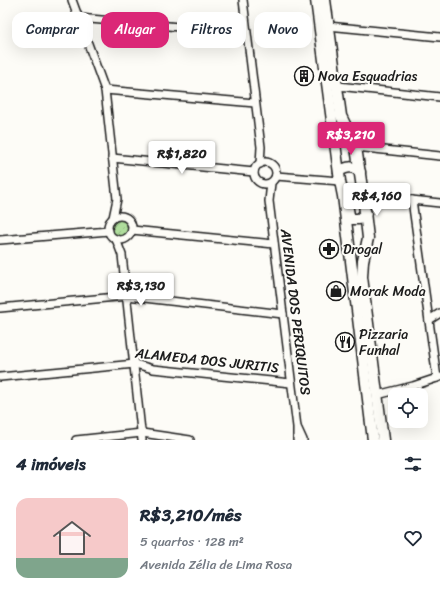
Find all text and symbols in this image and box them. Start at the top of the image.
chip: Comprar [12,12,93,48]
chip: Alugar [101,12,169,48]
chip: Filtros [177,12,246,48]
chip: Novo [254,12,312,48]
place label: Nova Esquadrias [318,64,418,89]
building icon: Nova Esquadrias [293,65,315,87]
pin: R$3,210 [314,122,388,156]
text: R$3,210 [327,123,375,146]
pin: R$1,820 [145,141,219,175]
text: R$1,820 [157,142,207,165]
pin: R$4,160 [340,183,414,217]
text: R$4,160 [352,184,402,207]
street label: AVENIDA DOS PERIQUITOS [273,226,318,397]
place label: Drogal [343,237,383,262]
pharmacy icon: Drogal [318,238,340,260]
pin: R$3,130 [104,273,178,307]
text: R$3,130 [117,274,165,297]
place label: Morak Moda [350,279,426,304]
shop icon: Morak Moda [325,280,347,302]
place label: Pizzaria Funhal [359,322,408,363]
restaurant icon: Pizzaria Funhal [334,331,356,353]
street label: ALAMEDA DOS JURITIS [133,340,281,381]
map controls [388,388,428,428]
button: locate [388,388,428,428]
text: 4 imóveis [16,449,86,479]
icon: filters [402,453,424,475]
text: R$3,210/mês [140,500,242,530]
icon: home [48,514,96,562]
icon: heart [402,527,424,549]
text: 5 quartos · 128 m² [140,530,244,553]
text: Avenida Zélia de Lima Rosa [140,553,292,576]

